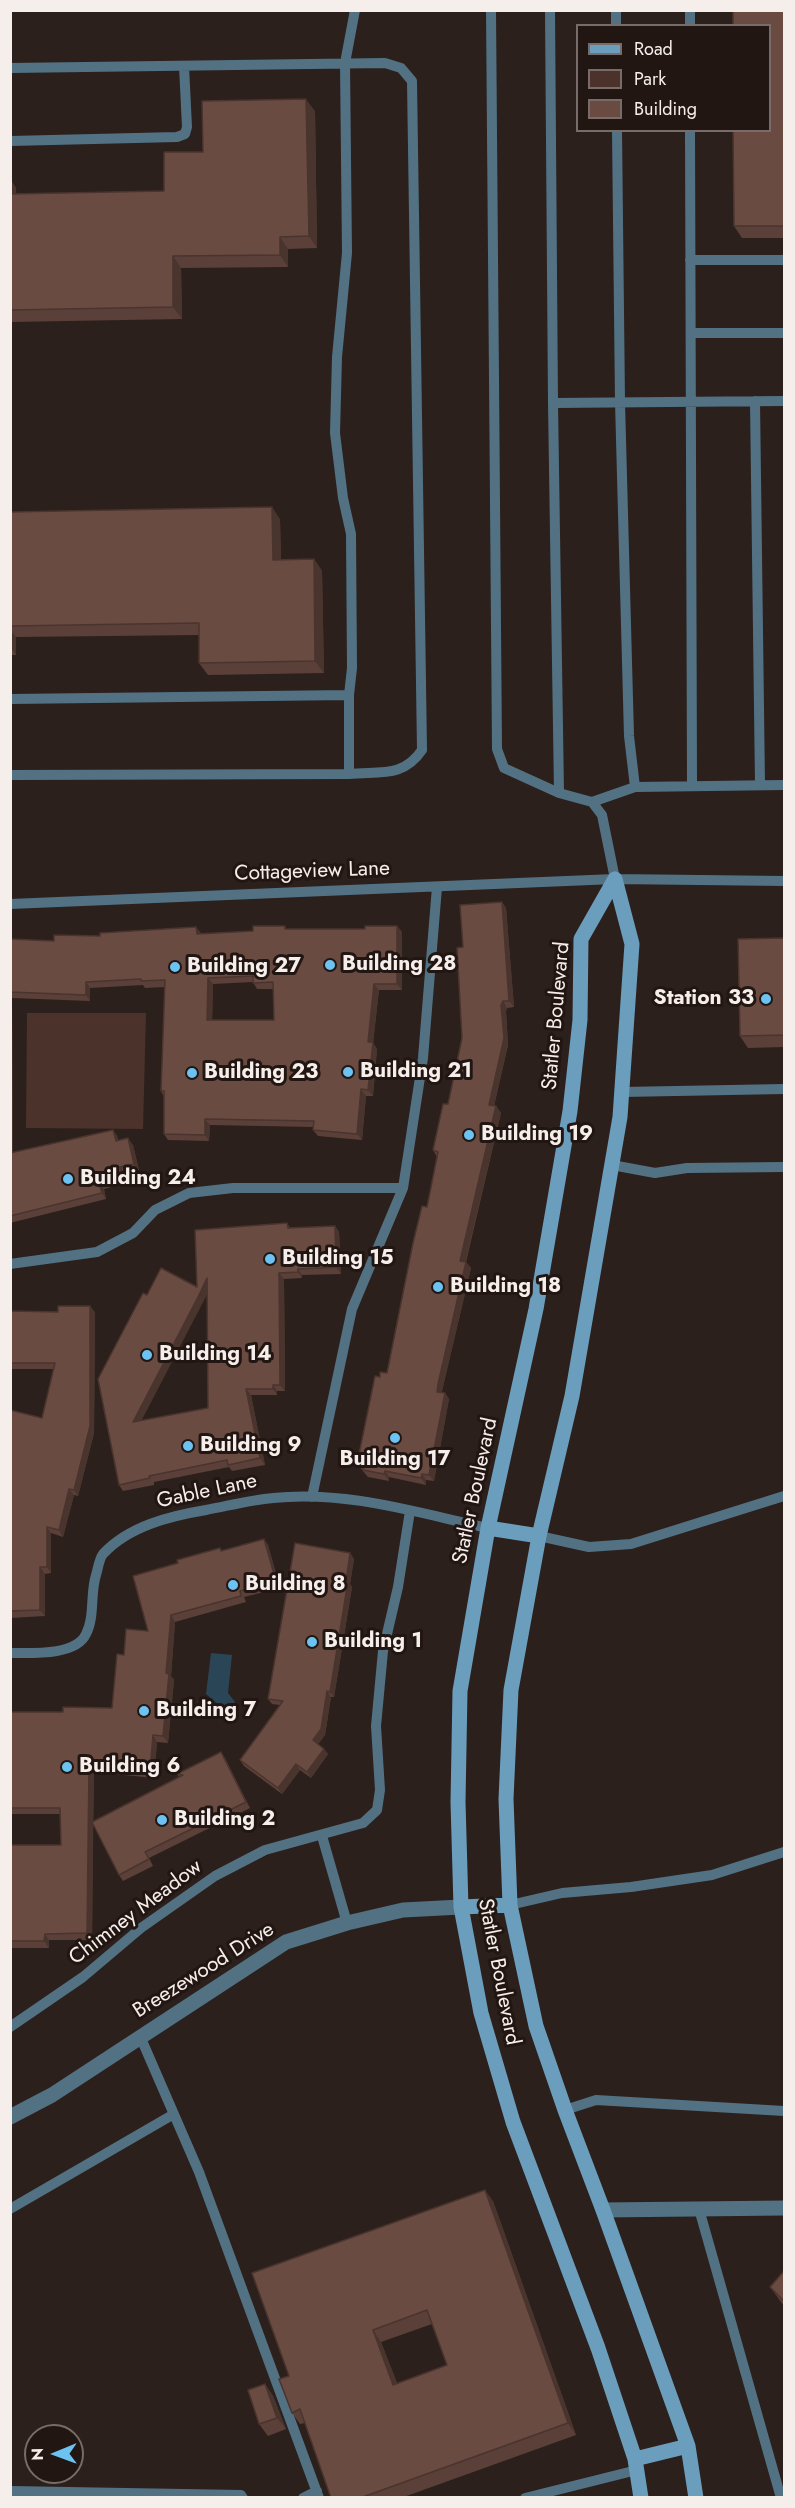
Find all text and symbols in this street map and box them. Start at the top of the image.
legend [576,24,771,132]
text: Road [634,36,673,62]
text: Park [634,66,666,92]
text: Building [634,96,697,122]
street label: Cottageview Lane [234,857,390,887]
street label: Statler Boulevard [538,941,576,1091]
place label: Building 28 [342,952,456,978]
place label: Building 27 [187,954,301,980]
marker: Building 28 [323,958,337,972]
marker: Building 27 [168,960,182,974]
place label: Station 33 [654,986,754,1012]
marker: Station 33 [759,992,773,1006]
place label: Building 21 [360,1059,472,1085]
place label: Building 23 [204,1060,318,1086]
marker: Building 21 [341,1065,355,1079]
marker: Building 23 [185,1066,199,1080]
place label: Building 19 [481,1122,593,1148]
marker: Building 19 [462,1128,476,1142]
place label: Building 24 [80,1166,196,1192]
marker: Building 24 [61,1172,75,1186]
place label: Building 15 [282,1246,394,1272]
marker: Building 15 [263,1252,277,1266]
place label: Building 18 [450,1274,561,1300]
marker: Building 18 [431,1280,445,1294]
place label: Building 14 [159,1342,272,1368]
marker: Building 14 [140,1348,154,1362]
street label: Statler Boulevard [448,1416,504,1566]
marker: Building 17 [388,1431,402,1445]
place label: Building 9 [200,1433,301,1459]
marker: Building 9 [181,1439,195,1453]
place label: Building 17 [340,1447,450,1473]
street label: Gable Lane [155,1469,259,1515]
place label: Building 8 [245,1572,346,1598]
marker: Building 8 [226,1578,240,1592]
place label: Building 1 [324,1629,422,1655]
marker: Building 1 [305,1635,319,1649]
place label: Building 7 [156,1698,256,1724]
marker: Building 7 [137,1704,151,1718]
place label: Building 6 [79,1754,180,1780]
marker: Building 6 [60,1760,74,1774]
place label: Building 2 [174,1807,275,1833]
marker: Building 2 [155,1813,169,1827]
street label: Chimney Meadow [65,1855,207,1971]
street label: Statler Boulevard [471,1897,525,2047]
street label: Breezewood Drive [129,1917,279,2025]
north arrow [24,2424,84,2484]
text: N [26,2448,49,2461]

